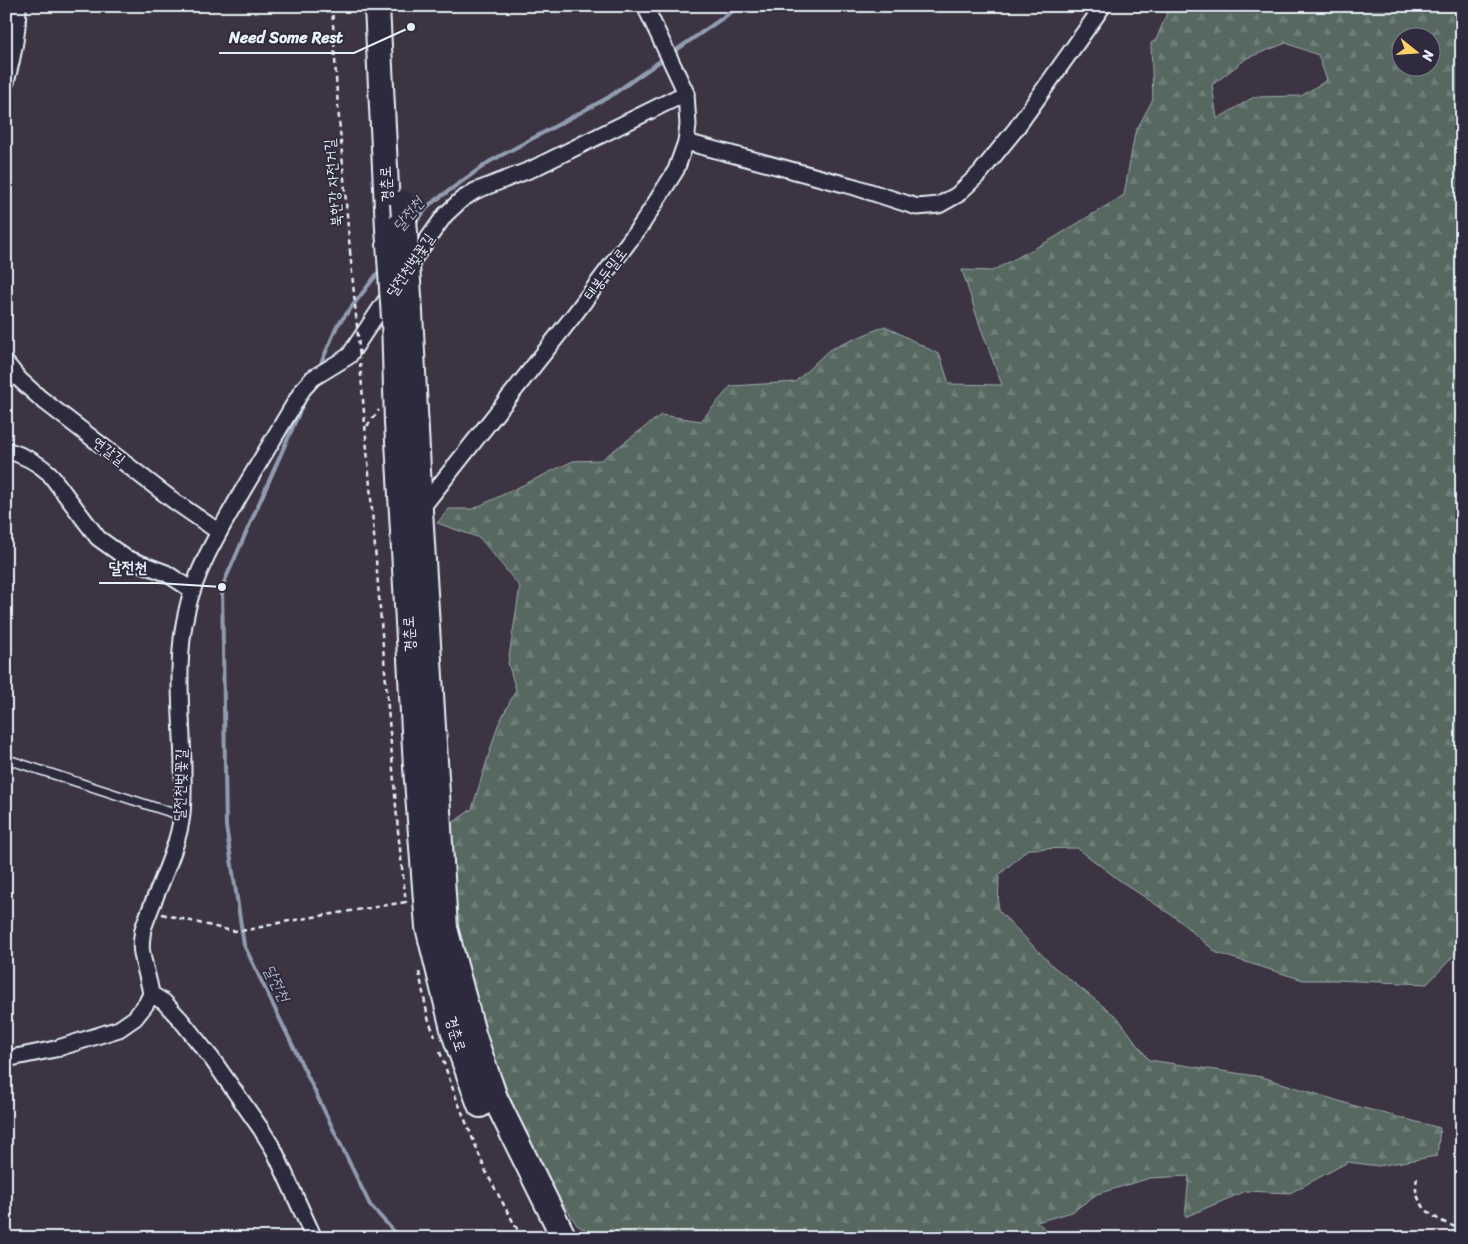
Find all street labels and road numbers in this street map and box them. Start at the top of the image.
street label: 북한강 자전거길 [316,138,350,228]
street label: 경춘로 [372,165,400,203]
street label: 달전천벚꽃길 [379,228,441,302]
street label: 태봉두밀로 [576,242,634,306]
street label: 연갈길 [87,430,131,472]
street label: 경춘로 [395,615,423,653]
street label: 달전천벚꽃길 [166,748,194,822]
street label: 경춘로 [438,1013,474,1055]

